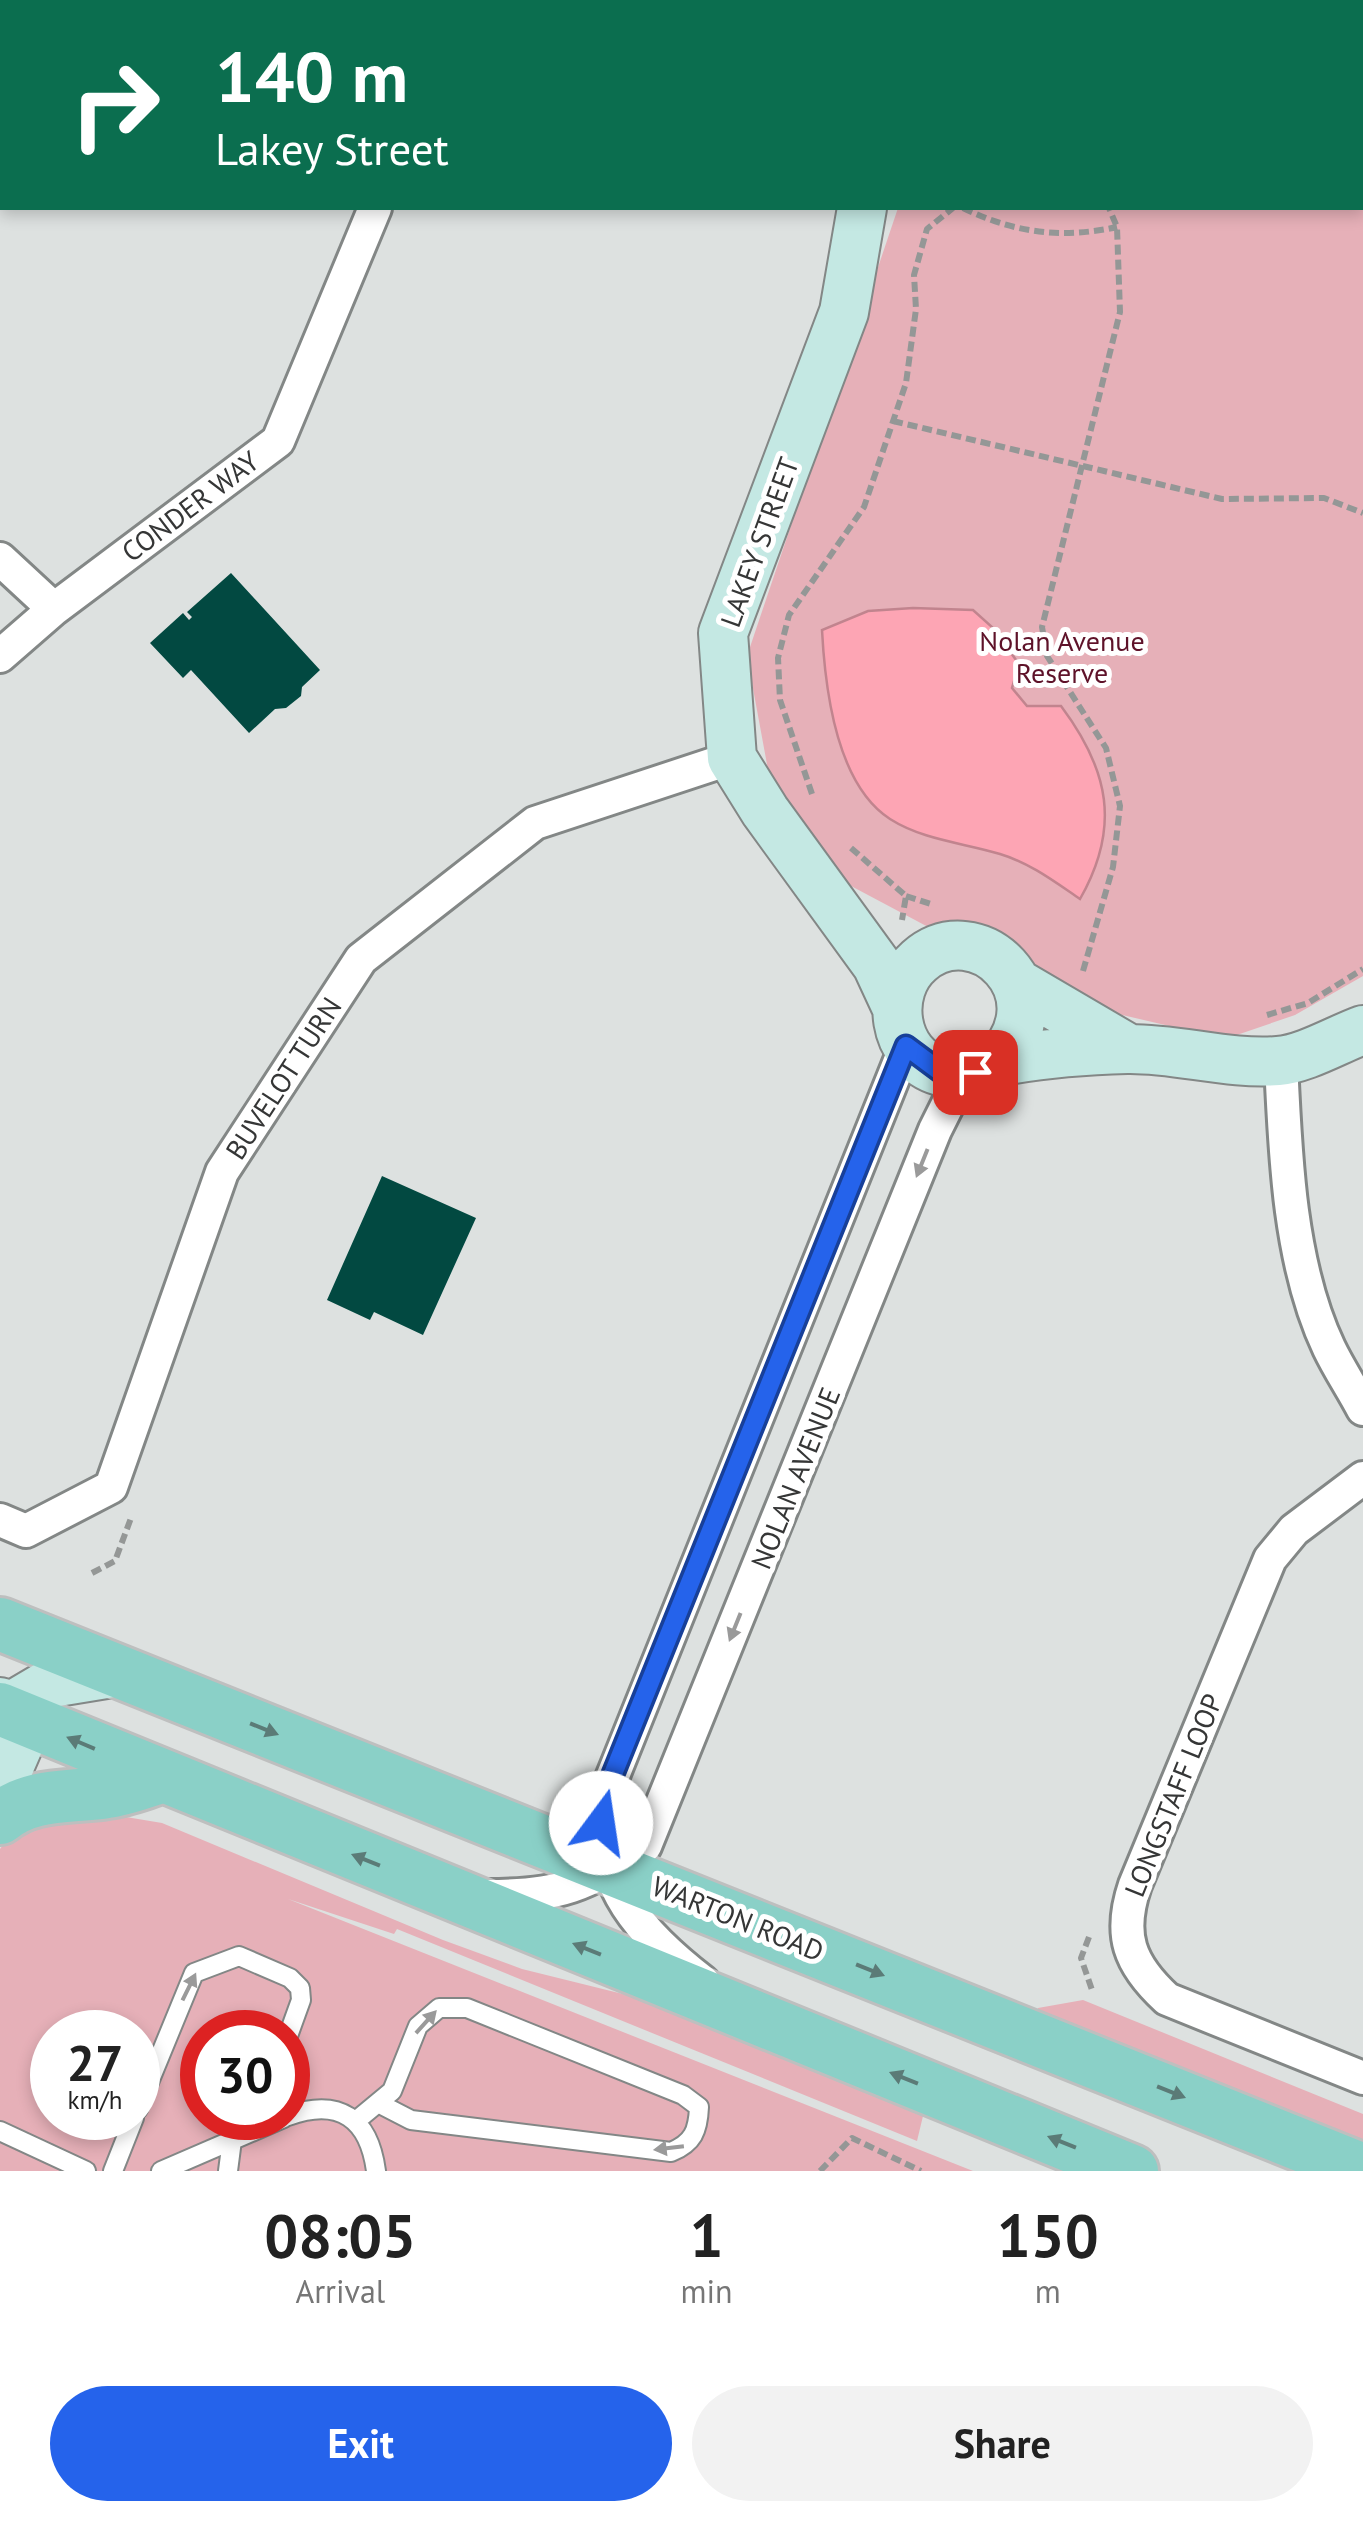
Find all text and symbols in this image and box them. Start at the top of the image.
text: 140 m [215,31,408,121]
icon: right [50,40,180,170]
text: Lakey Street [215,119,449,177]
street label: CONDER WAY [114,442,266,570]
street label: LAKEY STREET [711,452,807,632]
park label: Nolan Avenue Reserve [979,622,1145,691]
street label: BUVELOT TURN [217,990,349,1166]
pin [933,1030,1018,1115]
icon: arrive [948,1045,1003,1100]
one-way arrow [914,1148,930,1178]
street label: NOLAN AVENUE [742,1382,848,1574]
one-way arrow [727,1612,743,1642]
street label: LONGSTAFF LOOP [1115,1688,1231,1902]
one-way arrow [249,1722,279,1738]
one-way arrow [66,1735,96,1751]
position arrow [549,1771,653,1875]
one-way arrow [350,1851,380,1867]
street label: WARTON ROAD [647,1867,829,1969]
one-way arrow [571,1941,601,1957]
one-way arrow [855,1963,885,1979]
one-way arrow [181,1973,198,2002]
speed limit sign: 30 [180,2010,310,2140]
one-way arrow [415,2010,438,2034]
text: 27 [67,2030,123,2095]
one-way arrow [889,2070,919,2086]
text: km/h [68,2084,122,2116]
one-way arrow [1156,2085,1186,2101]
one-way arrow [1046,2134,1076,2150]
one-way arrow [653,2140,685,2156]
text: 08:05 [264,2196,416,2274]
text: 1 [690,2196,724,2274]
text: 150 [997,2196,1099,2274]
text: Arrival [295,2270,385,2312]
text: min [681,2270,733,2312]
text: m [1035,2270,1061,2312]
button: Exit [50,2386,672,2501]
button: Share [692,2386,1313,2501]

